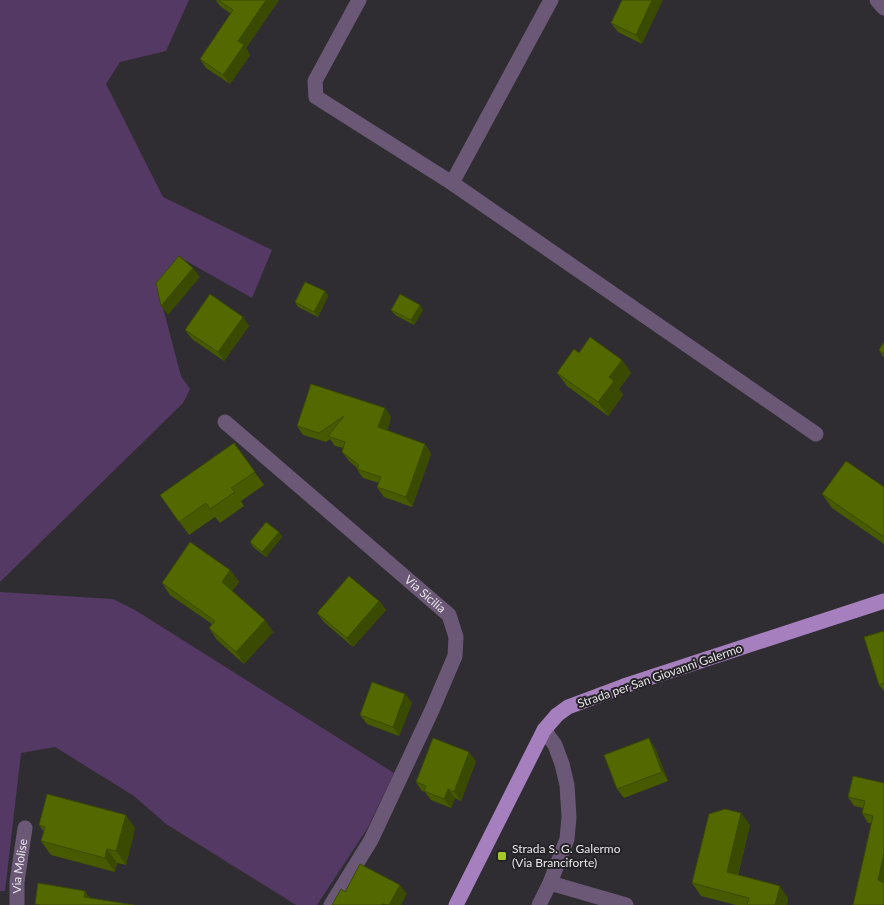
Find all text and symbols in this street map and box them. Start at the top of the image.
street label: Via Sicilia [402,572,449,616]
street label: Strada per San Giovanni Galermo [575,640,744,711]
street label: Via Molise [9,838,30,894]
place label: Strada S. G. Galermo (Via Branciforte) [512,841,621,870]
marker: Strada S. G. Galermo (Via Branciforte) [496,850,508,862]

